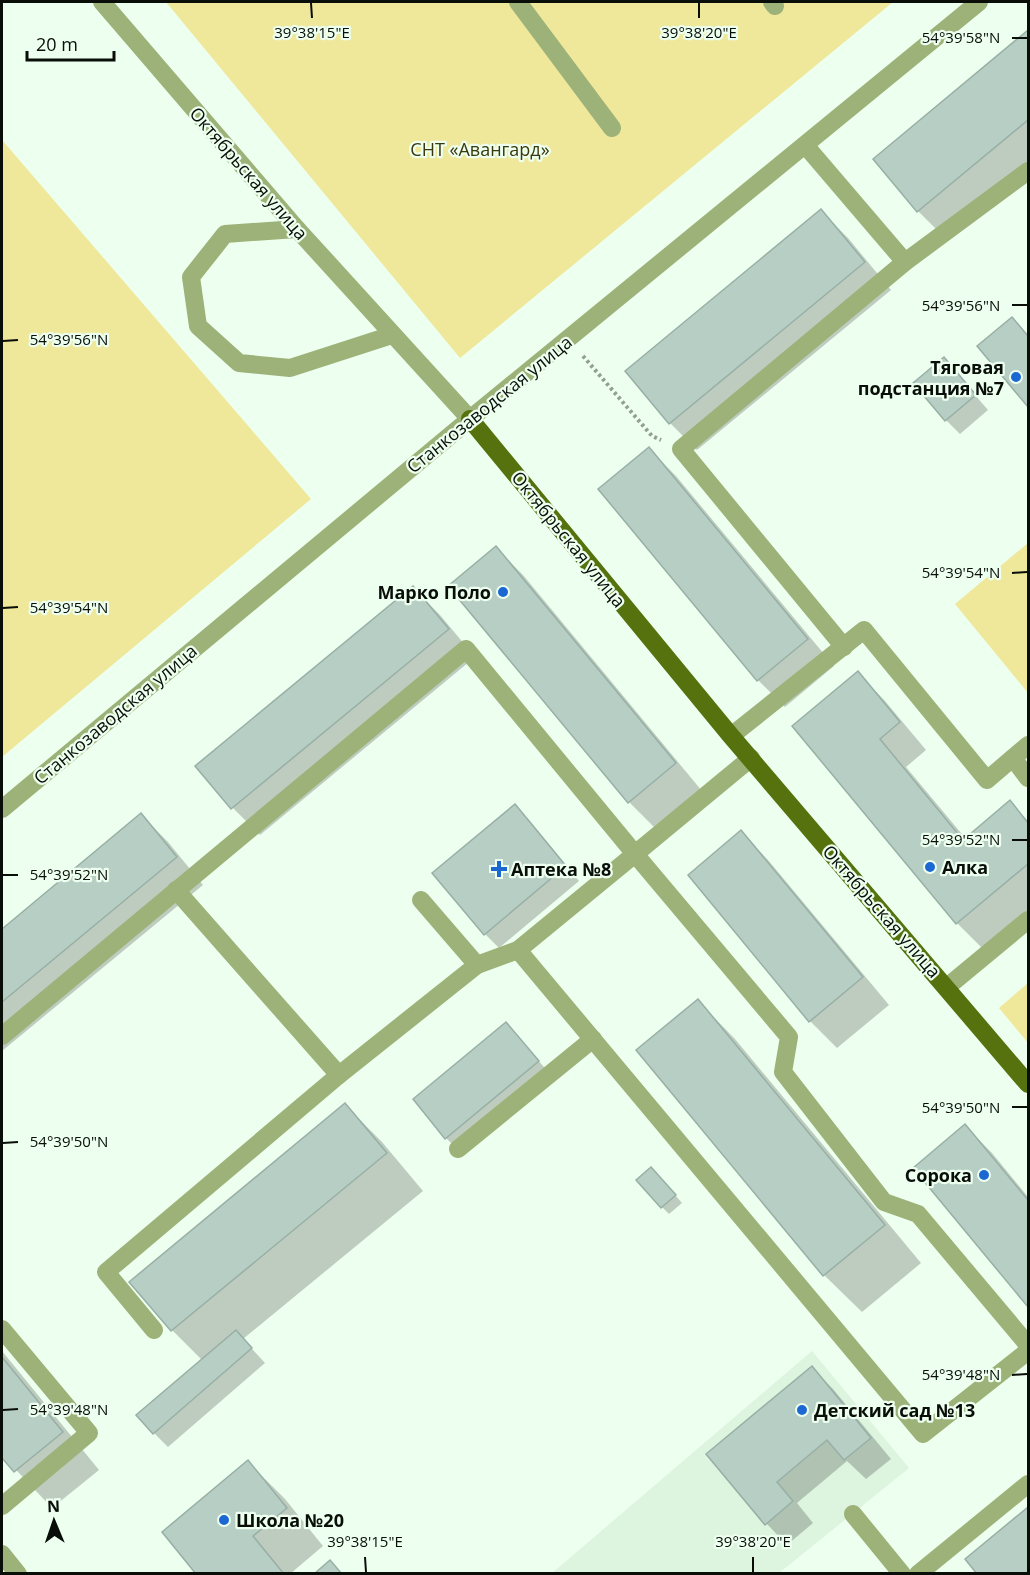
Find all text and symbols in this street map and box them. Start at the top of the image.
text: 39°38'15"E [274,22,350,42]
text: 39°38'20"E [661,22,737,42]
scale bar [27,24,114,62]
text: 54°39'58"N [922,27,1000,47]
text: 20 m [36,32,78,56]
street label: Октябрьская улица [185,101,313,245]
park label: СНТ «Авангард» [410,137,550,161]
text: 54°39'56"N [922,295,1000,315]
text: 54°39'56"N [30,329,108,349]
street label: Станкозаводская улица [401,330,577,478]
place label: Тяговая подстанция №7 [858,355,1004,400]
marker: Тяговая подстанция №7 [1009,370,1023,384]
street label: Октябрьская улица [507,466,631,612]
text: 54°39'54"N [922,562,1000,582]
place label: Марко Поло [377,580,491,604]
marker: Марко Поло [496,585,510,599]
text: 54°39'54"N [30,597,108,617]
street label: Станкозаводская улица [28,639,202,789]
text: 54°39'52"N [922,829,1000,849]
street label: Октябрьская улица [818,839,946,983]
place label: Алка [942,855,988,879]
place label: Аптека №8 [511,857,611,881]
marker: Алка [923,860,937,874]
marker: Аптека №8 [492,862,506,876]
text: 54°39'52"N [30,864,108,884]
text: 54°39'50"N [922,1097,1000,1117]
text: 54°39'50"N [30,1131,108,1151]
place label: Сорока [905,1163,972,1187]
marker: Сорока [977,1168,991,1182]
text: 54°39'48"N [922,1364,1000,1384]
place label: Детский сад №13 [814,1398,975,1422]
text: 54°39'48"N [30,1399,108,1419]
marker: Детский сад №13 [795,1403,809,1417]
north arrow [24,1491,84,1551]
text: N [47,1495,60,1517]
place label: Школа №20 [236,1508,344,1532]
marker: Школа №20 [217,1513,231,1527]
text: 39°38'15"E [327,1531,403,1551]
text: 39°38'20"E [715,1531,791,1551]

